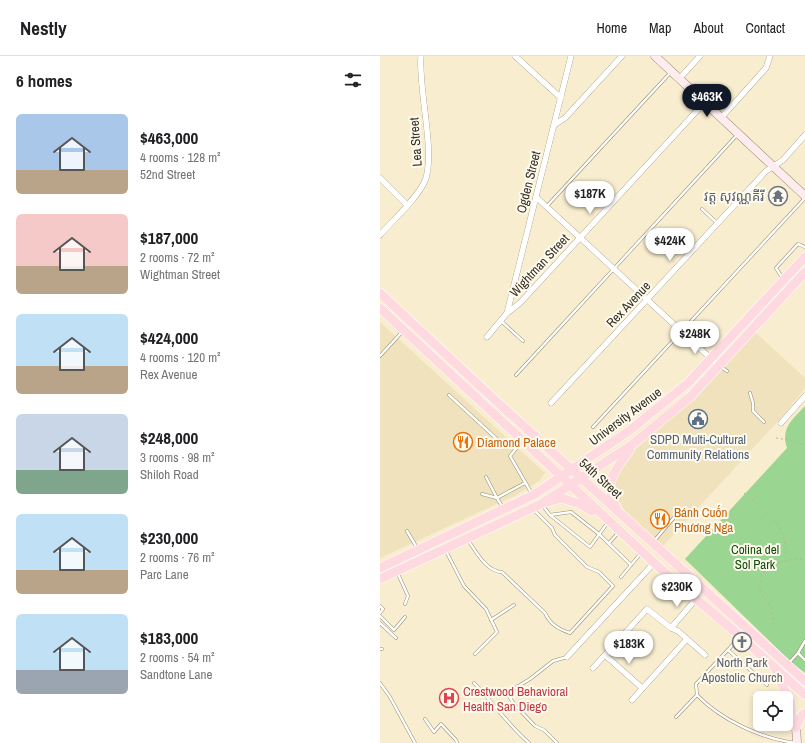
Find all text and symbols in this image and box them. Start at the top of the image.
text: Nestly [20,15,67,41]
text: Home [596,19,627,37]
text: Map [649,19,671,37]
text: About [693,19,723,37]
text: Contact [745,19,785,37]
text: 6 homes [16,69,73,92]
icon: filters [342,69,364,91]
pin: $463K [679,84,735,118]
text: $463K [691,88,723,105]
street label: Lea Street [405,117,426,167]
text: $463,000 [140,126,198,149]
icon: home [48,130,96,178]
text: 4 rooms · 128 m² [140,149,221,166]
street label: Ogden Street [513,149,544,215]
text: 52nd Street [140,166,195,183]
pin: $187K [562,181,618,215]
text: $187K [574,185,606,202]
temple icon: វត្ត សុវណ្ណគីរី [767,185,789,207]
place label: វត្ត សុវណ្ណគីរី [704,188,765,205]
text: $187,000 [140,226,198,249]
pin: $424K [642,228,698,262]
icon: home [48,230,96,278]
street label: Wightman Street [506,230,573,300]
text: $424K [654,232,686,249]
text: 2 rooms · 72 m² [140,249,215,266]
text: Wightman Street [140,266,220,283]
street label: Rex Avenue [603,278,654,331]
pin: $248K [667,321,723,355]
text: $248K [679,325,711,342]
text: $424,000 [140,326,198,349]
icon: home [48,330,96,378]
text: 4 rooms · 120 m² [140,349,221,366]
text: Rex Avenue [140,366,197,383]
street label: University Avenue [586,384,665,449]
public building icon: SDPD Multi-Cultural Community Relations [687,408,709,430]
text: $248,000 [140,426,198,449]
icon: home [48,430,96,478]
restaurant icon: Diamond Palace [452,431,474,453]
place label: SDPD Multi-Cultural Community Relations [647,431,749,463]
place label: Diamond Palace [477,434,556,451]
text: 3 rooms · 98 m² [140,449,215,466]
street label: 54th Street [576,455,626,502]
text: Shiloh Road [140,466,199,483]
place label: Bánh Cuốn Phương Nga [674,504,733,536]
restaurant icon: Bánh Cuốn Phương Nga [649,508,671,530]
text: $230,000 [140,526,198,549]
icon: home [48,530,96,578]
park label: Colina del Sol Park [731,541,779,573]
text: 2 rooms · 76 m² [140,549,215,566]
text: Parc Lane [140,566,189,583]
pin: $230K [649,574,705,608]
text: $230K [661,578,693,595]
text: $183,000 [140,626,198,649]
icon: home [48,630,96,678]
pin: $183K [601,631,657,665]
church icon: North Park Apostolic Church [731,631,753,653]
text: $183K [613,635,645,652]
text: 2 rooms · 54 m² [140,649,215,666]
place label: North Park Apostolic Church [700,654,783,686]
text: Sandtone Lane [140,666,212,683]
place label: Crestwood Behavioral Health San Diego [463,683,568,715]
hospital icon: Crestwood Behavioral Health San Diego [438,687,460,709]
map controls [753,691,793,731]
button: locate [753,691,793,731]

